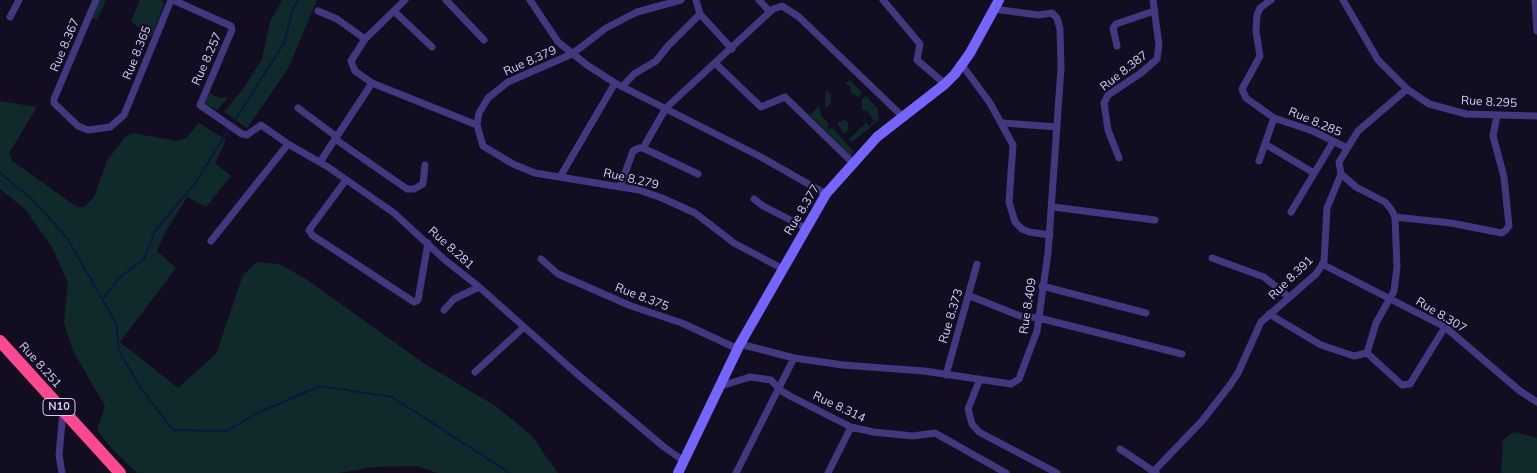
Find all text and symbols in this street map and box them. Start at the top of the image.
street label: Rue 8.367 [47,16,83,74]
street label: Rue 8.365 [120,24,154,82]
street label: Rue 8.257 [189,30,225,88]
street label: Rue 8.379 [501,43,559,79]
street label: Rue 8.387 [1097,48,1151,94]
street label: Rue 8.295 [1460,93,1518,111]
street label: Rue 8.285 [1286,104,1344,140]
street label: Rue 8.279 [602,166,660,192]
street label: Rue 8.377 [781,182,823,238]
street label: Rue 8.281 [425,224,477,272]
street label: Rue 8.391 [1266,253,1316,303]
street label: Rue 8.409 [1016,277,1040,335]
street label: Rue 8.375 [613,280,671,314]
street label: Rue 8.373 [936,287,966,345]
street label: Rue 8.307 [1413,294,1469,336]
street label: Rue 8.251 [16,339,64,391]
street label: Rue 8.314 [810,389,868,425]
road number: N10 [43,398,75,416]

